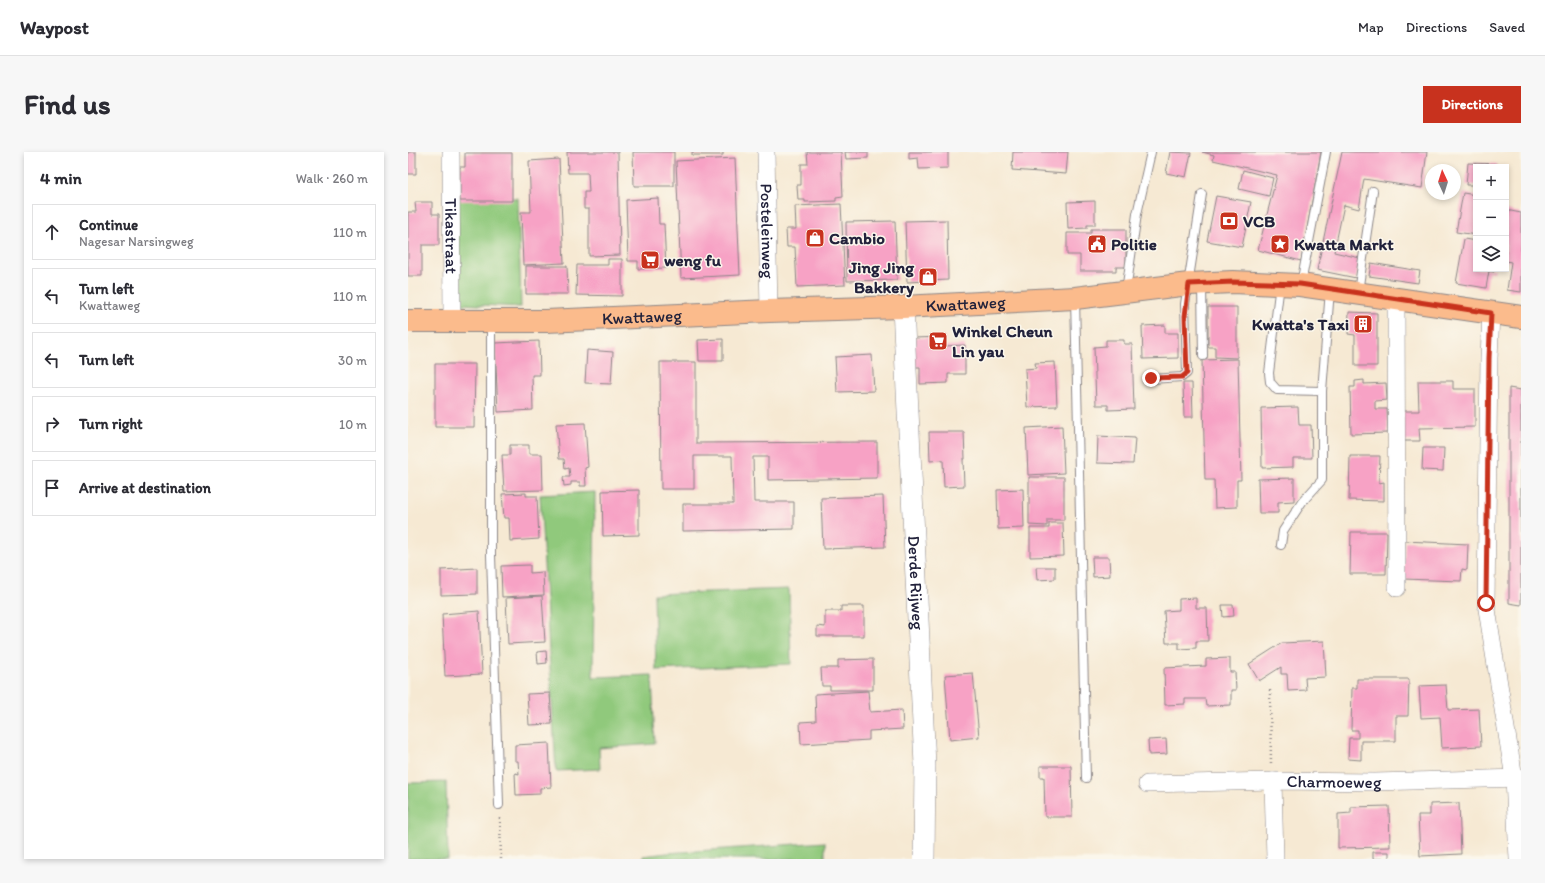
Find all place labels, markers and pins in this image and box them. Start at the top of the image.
bank icon: VCB [1218,210,1240,232]
place label: VCB [1243,211,1275,231]
shop icon: Cambio [804,227,826,249]
place label: Cambio [829,228,885,248]
public building icon: Politie [1086,233,1108,255]
place icon: Kwatta Markt [1269,233,1291,255]
place label: Politie [1111,234,1157,254]
place label: Kwatta Markt [1294,234,1394,254]
supermarket icon: weng fu [639,249,661,271]
place label: weng fu [664,250,722,271]
place label: Jing Jing Bakkery [848,257,915,298]
shop icon: Jing Jing Bakkery [917,266,939,288]
building icon: Kwatta's Taxi [1352,313,1374,335]
place label: Kwatta's Taxi [1252,314,1349,334]
place label: Winkel Cheun Lin yau [952,321,1054,362]
supermarket icon: Winkel Cheun Lin yau [927,330,949,352]

